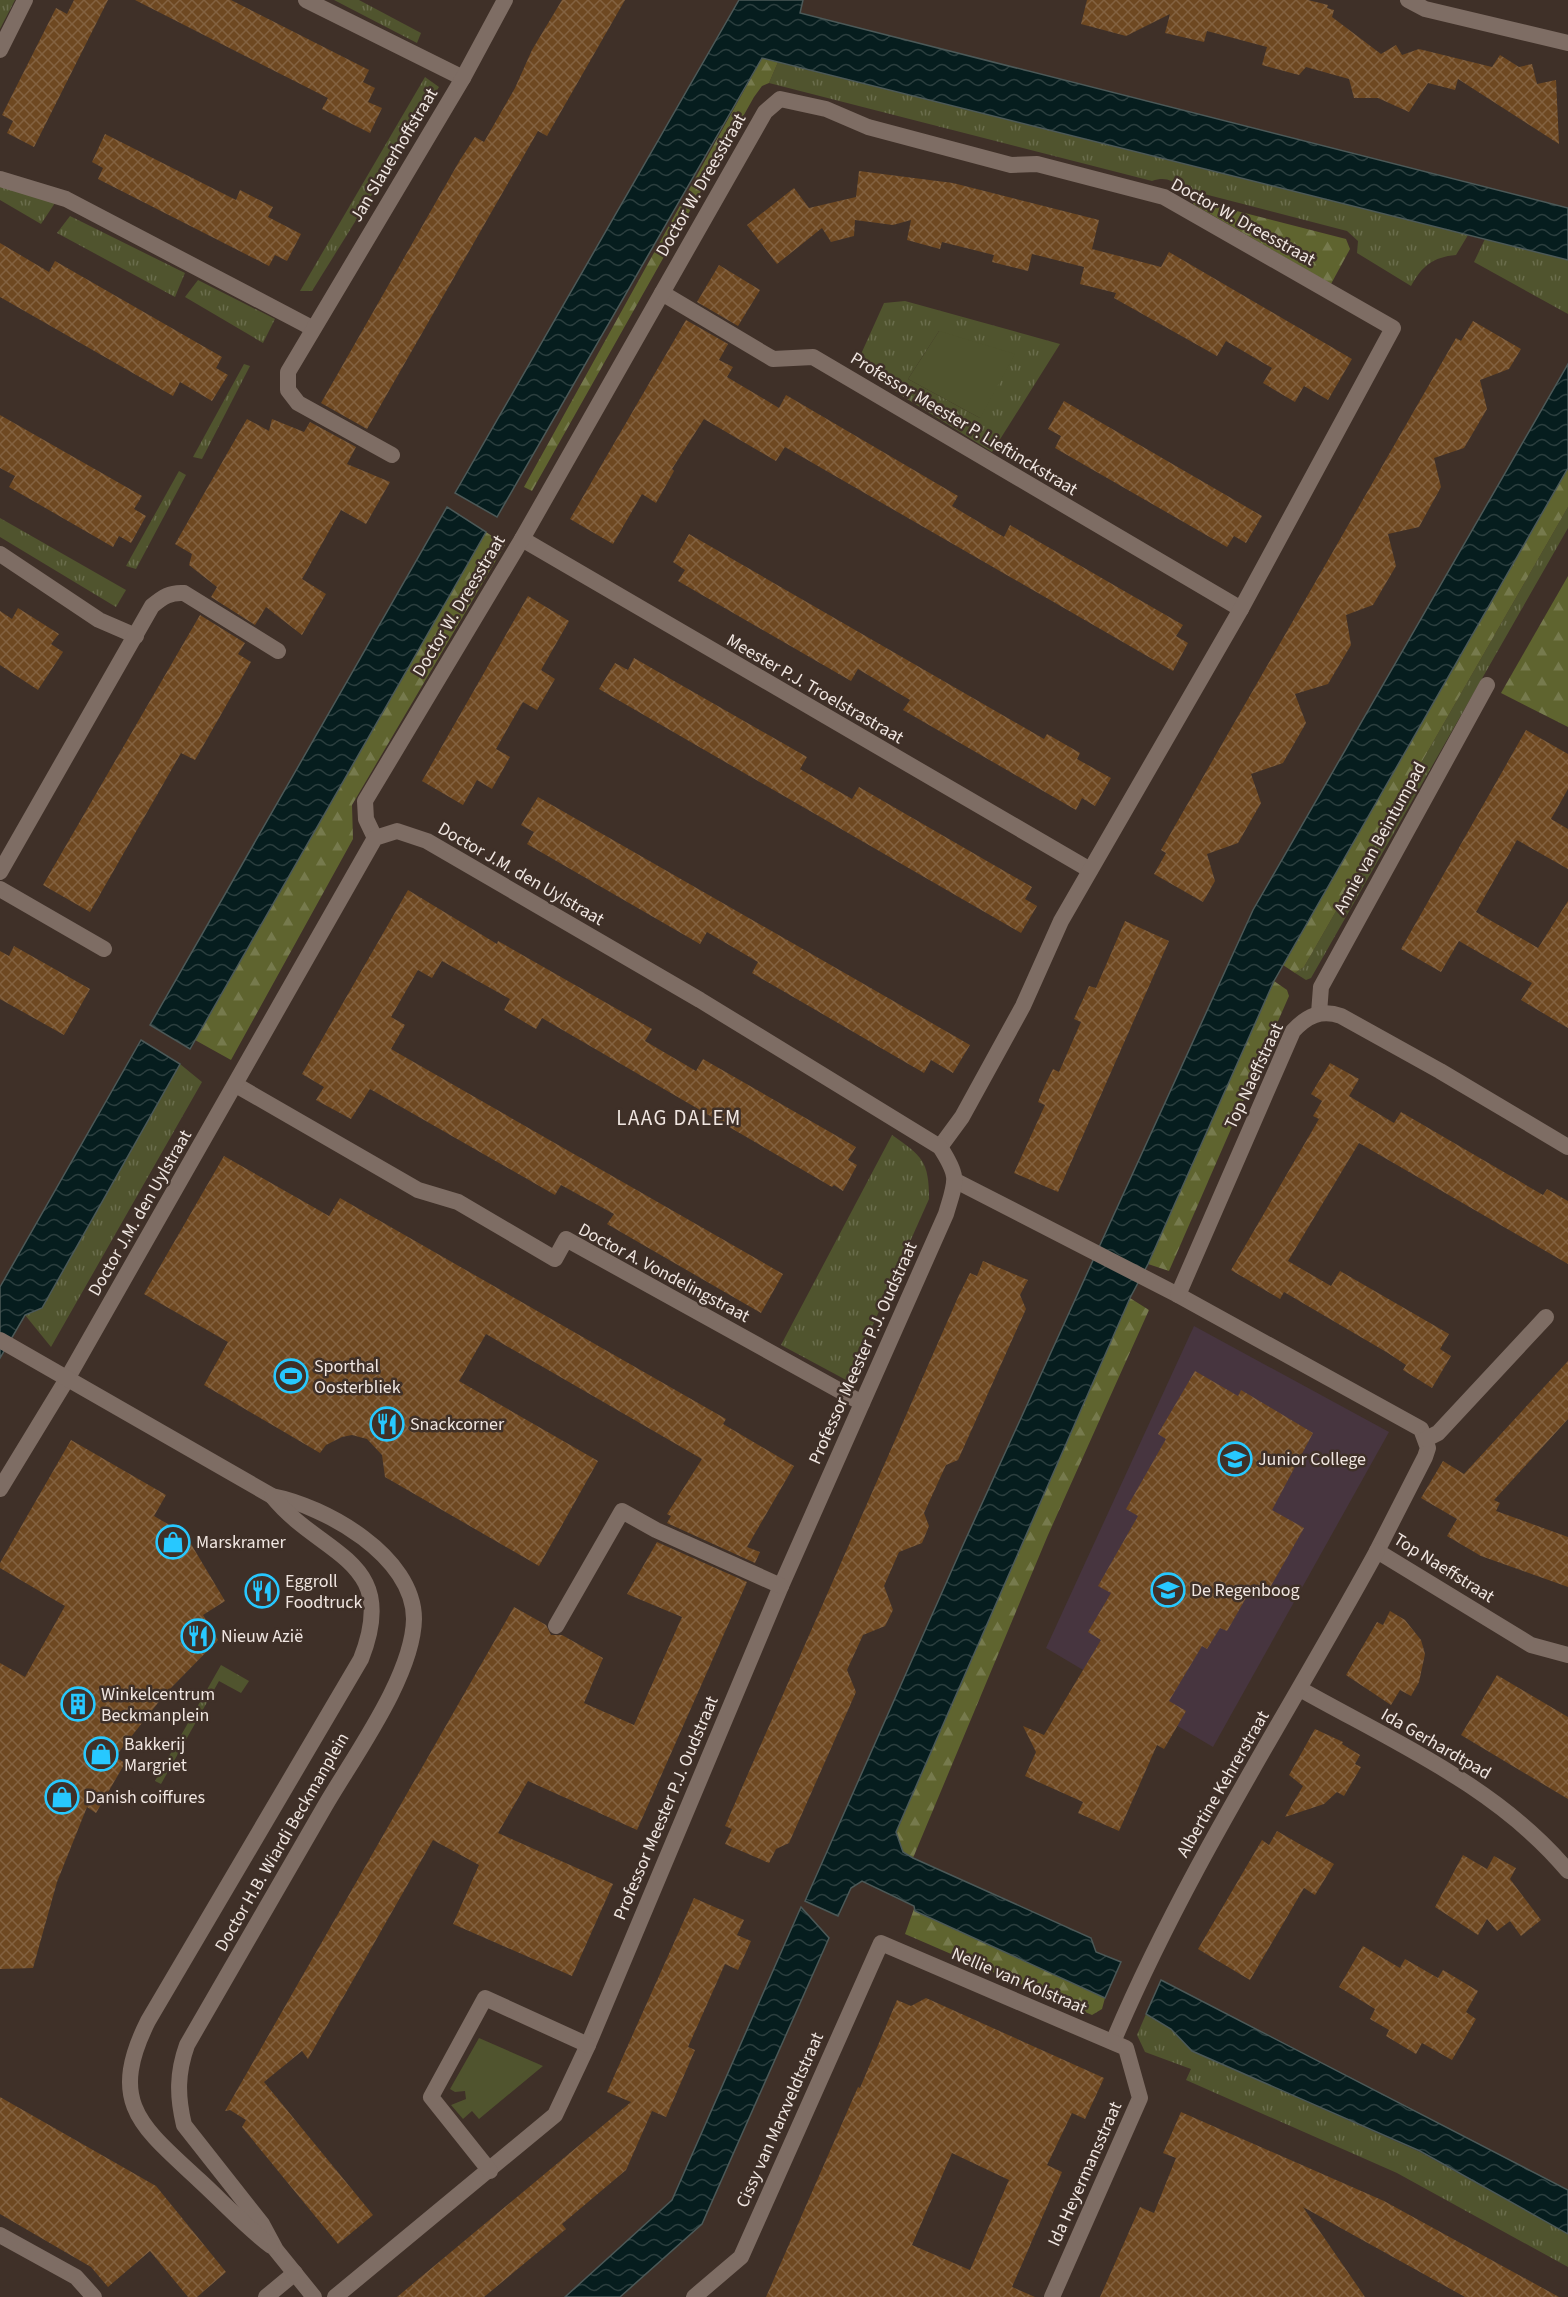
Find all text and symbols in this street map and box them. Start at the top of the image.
street label: Jan Slauerhoffstraat [344,83,444,227]
street label: Doctor W. Dreesstraat [650,109,752,261]
street label: Doctor W. Dreesstraat [1166,172,1320,272]
street label: Professor Meester P. Lieftinckstraat [846,346,1082,502]
street label: Doctor W. Dreesstraat [407,530,511,682]
street label: Meester P.J. Troelstrastraat [722,628,908,750]
street label: Annie van Beintumpad [1328,757,1432,919]
street label: Doctor J.M. den Uylstraat [433,816,609,932]
street label: Top Naeffstraat [1218,1019,1290,1133]
district label: LAAG DALEM [616,1103,742,1133]
street label: Doctor J.M. den Uylstraat [82,1125,198,1301]
street label: Doctor A. Vondelingstraat [574,1217,754,1329]
street label: Professor Meester P.J. Oudstraat [803,1238,923,1468]
place label: Sporthal Oosterbliek [314,1354,401,1400]
sports icon: Sporthal Oosterbliek [273,1358,309,1394]
restaurant icon: Snackcorner [369,1406,405,1442]
place label: Snackcorner [410,1412,505,1437]
school or university icon: Junior College [1217,1441,1253,1477]
place label: Junior College [1258,1447,1366,1472]
shop icon: Marskramer [155,1524,191,1560]
street label: Top Naeffstraat [1389,1527,1499,1609]
place label: Marskramer [196,1530,287,1555]
place label: Eggroll Foodtruck [285,1569,362,1615]
school or university icon: De Regenboog [1150,1572,1186,1608]
restaurant icon: Eggroll Foodtruck [244,1573,280,1609]
place label: De Regenboog [1191,1578,1300,1603]
restaurant icon: Nieuw Azië [180,1618,216,1654]
place label: Nieuw Azië [221,1624,303,1649]
place label: Winkelcentrum Beckmanplein [101,1682,215,1728]
building icon: Winkelcentrum Beckmanplein [60,1686,96,1722]
street label: Professor Meester P.J. Oudstraat [607,1692,725,1924]
street label: Ida Gerhardtpad [1376,1702,1496,1786]
street label: Albertine Kehrerstraat [1171,1706,1275,1862]
street label: Doctor H.B. Wiardi Beckmanplein [209,1728,355,1956]
place label: Bakkerij Margriet [124,1732,187,1778]
shop icon: Bakkerij Margriet [83,1736,119,1772]
shop icon: Danish coiffures [44,1779,80,1815]
place label: Danish coiffures [85,1785,205,1810]
street label: Nellie van Kolstraat [947,1941,1091,2021]
street label: Cissy van Marxveldtstraat [730,2028,830,2212]
street label: Ida Heyermansstraat [1042,2098,1128,2250]

